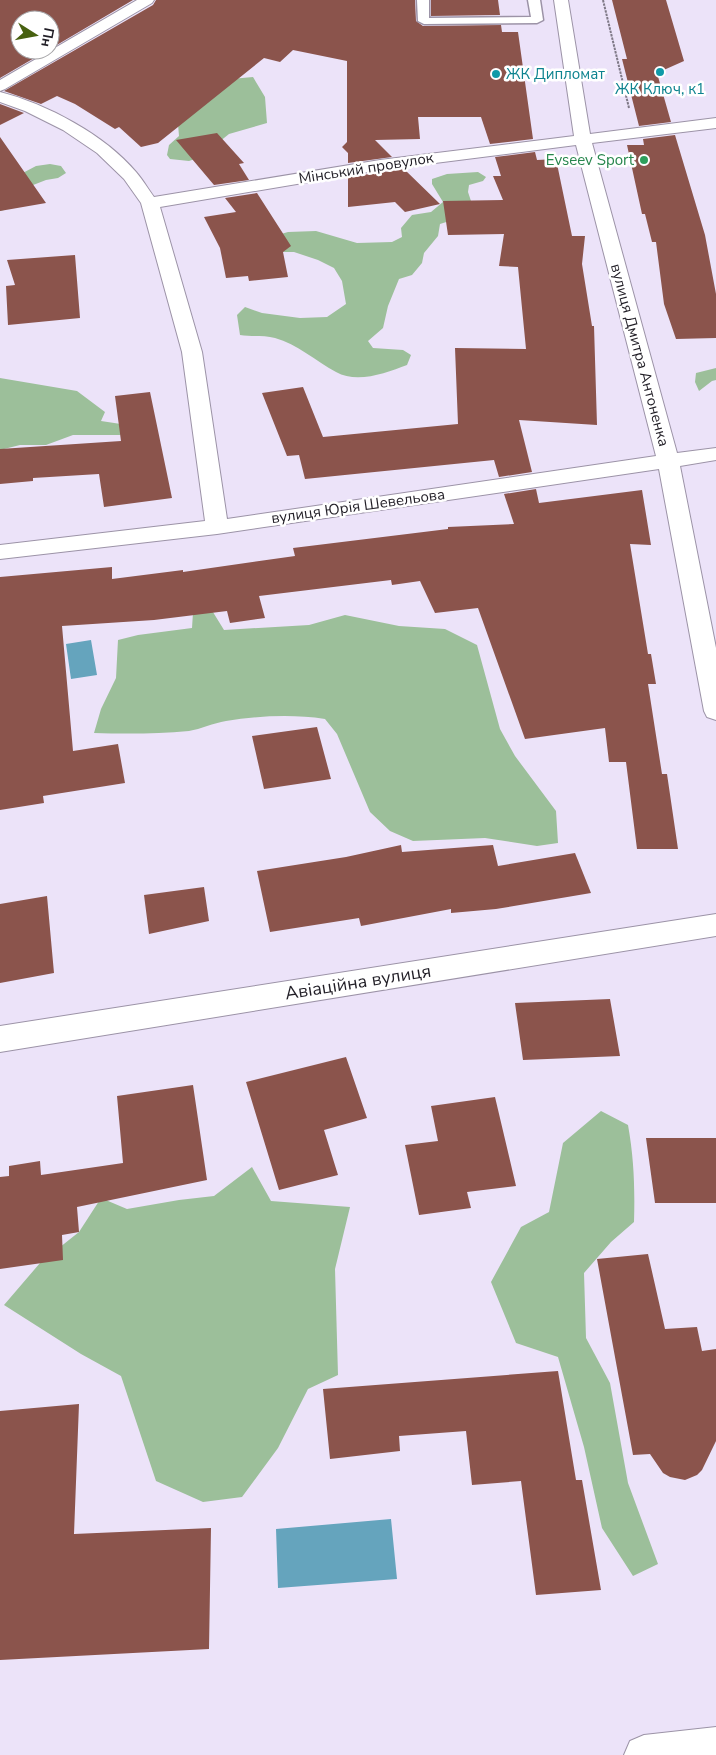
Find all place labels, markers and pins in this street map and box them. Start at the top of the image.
place label: ЖК Дипломат [506,64,605,84]
marker: ЖК Ключ, к1 [654,66,666,78]
marker: ЖК Дипломат [490,68,502,80]
place label: ЖК Ключ, к1 [615,79,705,99]
place label: Evseev Sport [546,150,635,170]
marker: Evseev Sport [638,154,650,166]

